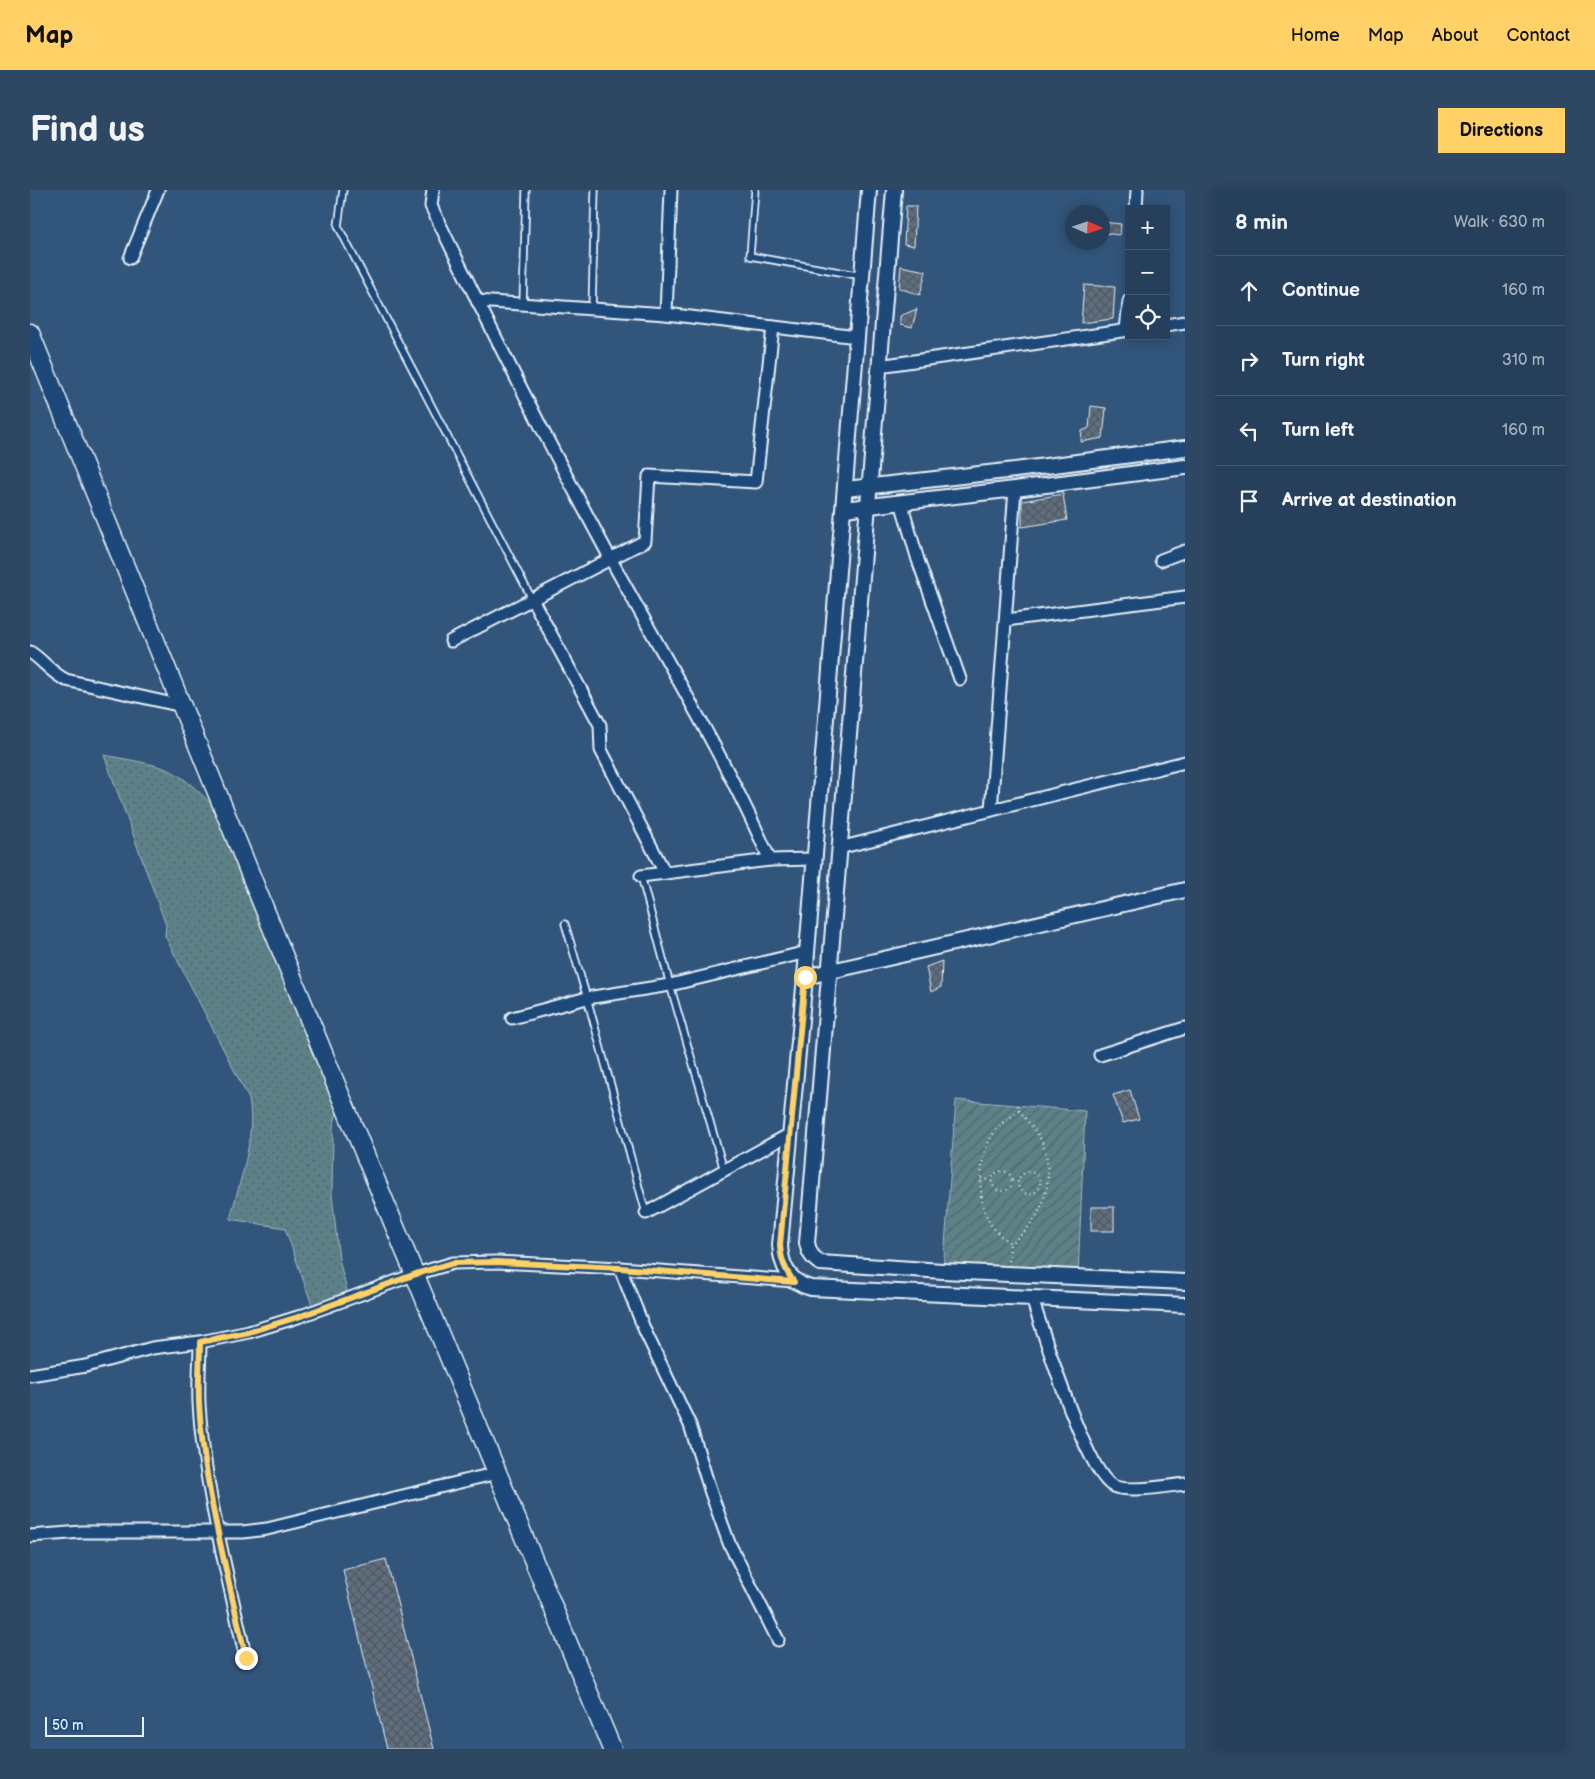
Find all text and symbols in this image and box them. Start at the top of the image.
text: Map [25,21,73,50]
text: Home [1291,25,1340,46]
text: Map [1368,25,1404,46]
text: About [1432,25,1479,46]
text: Contact [1507,25,1570,46]
button: Directions [1438,108,1565,153]
text: Find us [30,109,145,152]
north arrow [1065,205,1110,250]
map controls [1125,205,1170,340]
button: + [1125,205,1170,250]
text: 8 min [1235,210,1288,235]
text: Walk · 630 m [1454,213,1545,232]
button: − [1125,250,1170,295]
icon: ahead [1235,277,1263,305]
text: Continue [1282,279,1360,302]
text: 160 m [1502,281,1545,300]
button: locate [1125,295,1170,340]
icon: right [1235,347,1263,375]
text: Turn right [1282,349,1365,372]
text: 310 m [1502,351,1545,370]
icon: left [1235,417,1263,445]
text: Turn left [1282,419,1354,442]
text: 160 m [1502,421,1545,440]
icon: arrive [1235,487,1263,515]
text: Arrive at destination [1282,489,1457,512]
route start [794,966,817,989]
route end [235,1647,258,1670]
scale bar [45,1714,144,1737]
text: 50 m [52,1717,84,1734]

